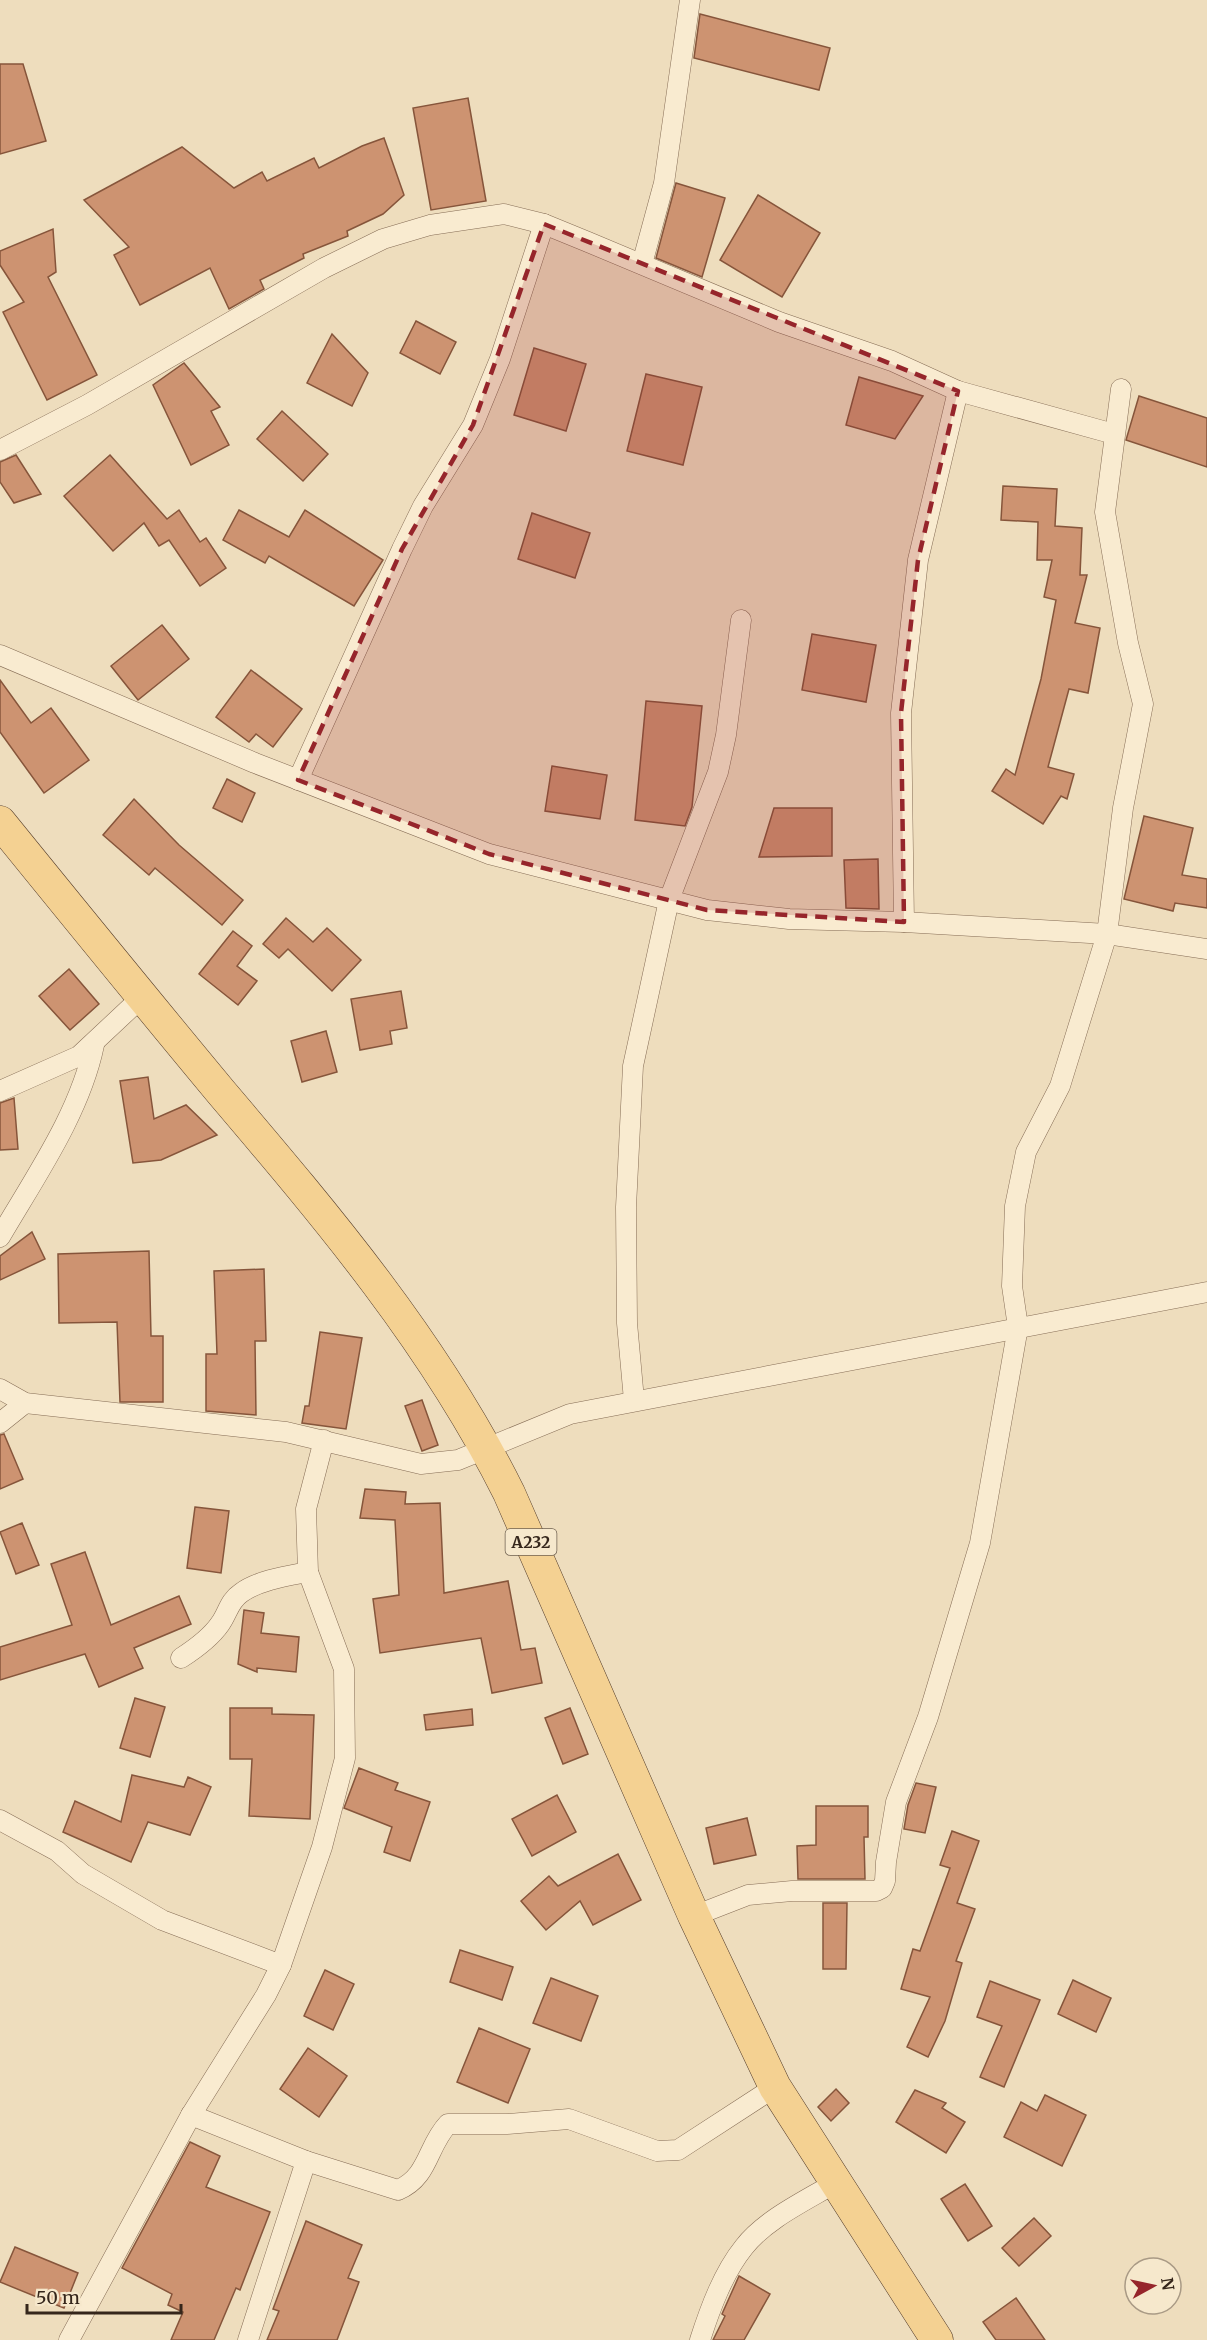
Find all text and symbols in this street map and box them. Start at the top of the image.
road number: A232 [506,1529,556,1555]
north arrow [1123,2256,1183,2316]
text: N [1157,2276,1179,2292]
scale bar [27,2277,182,2315]
text: 50 m [36,2286,80,2309]

